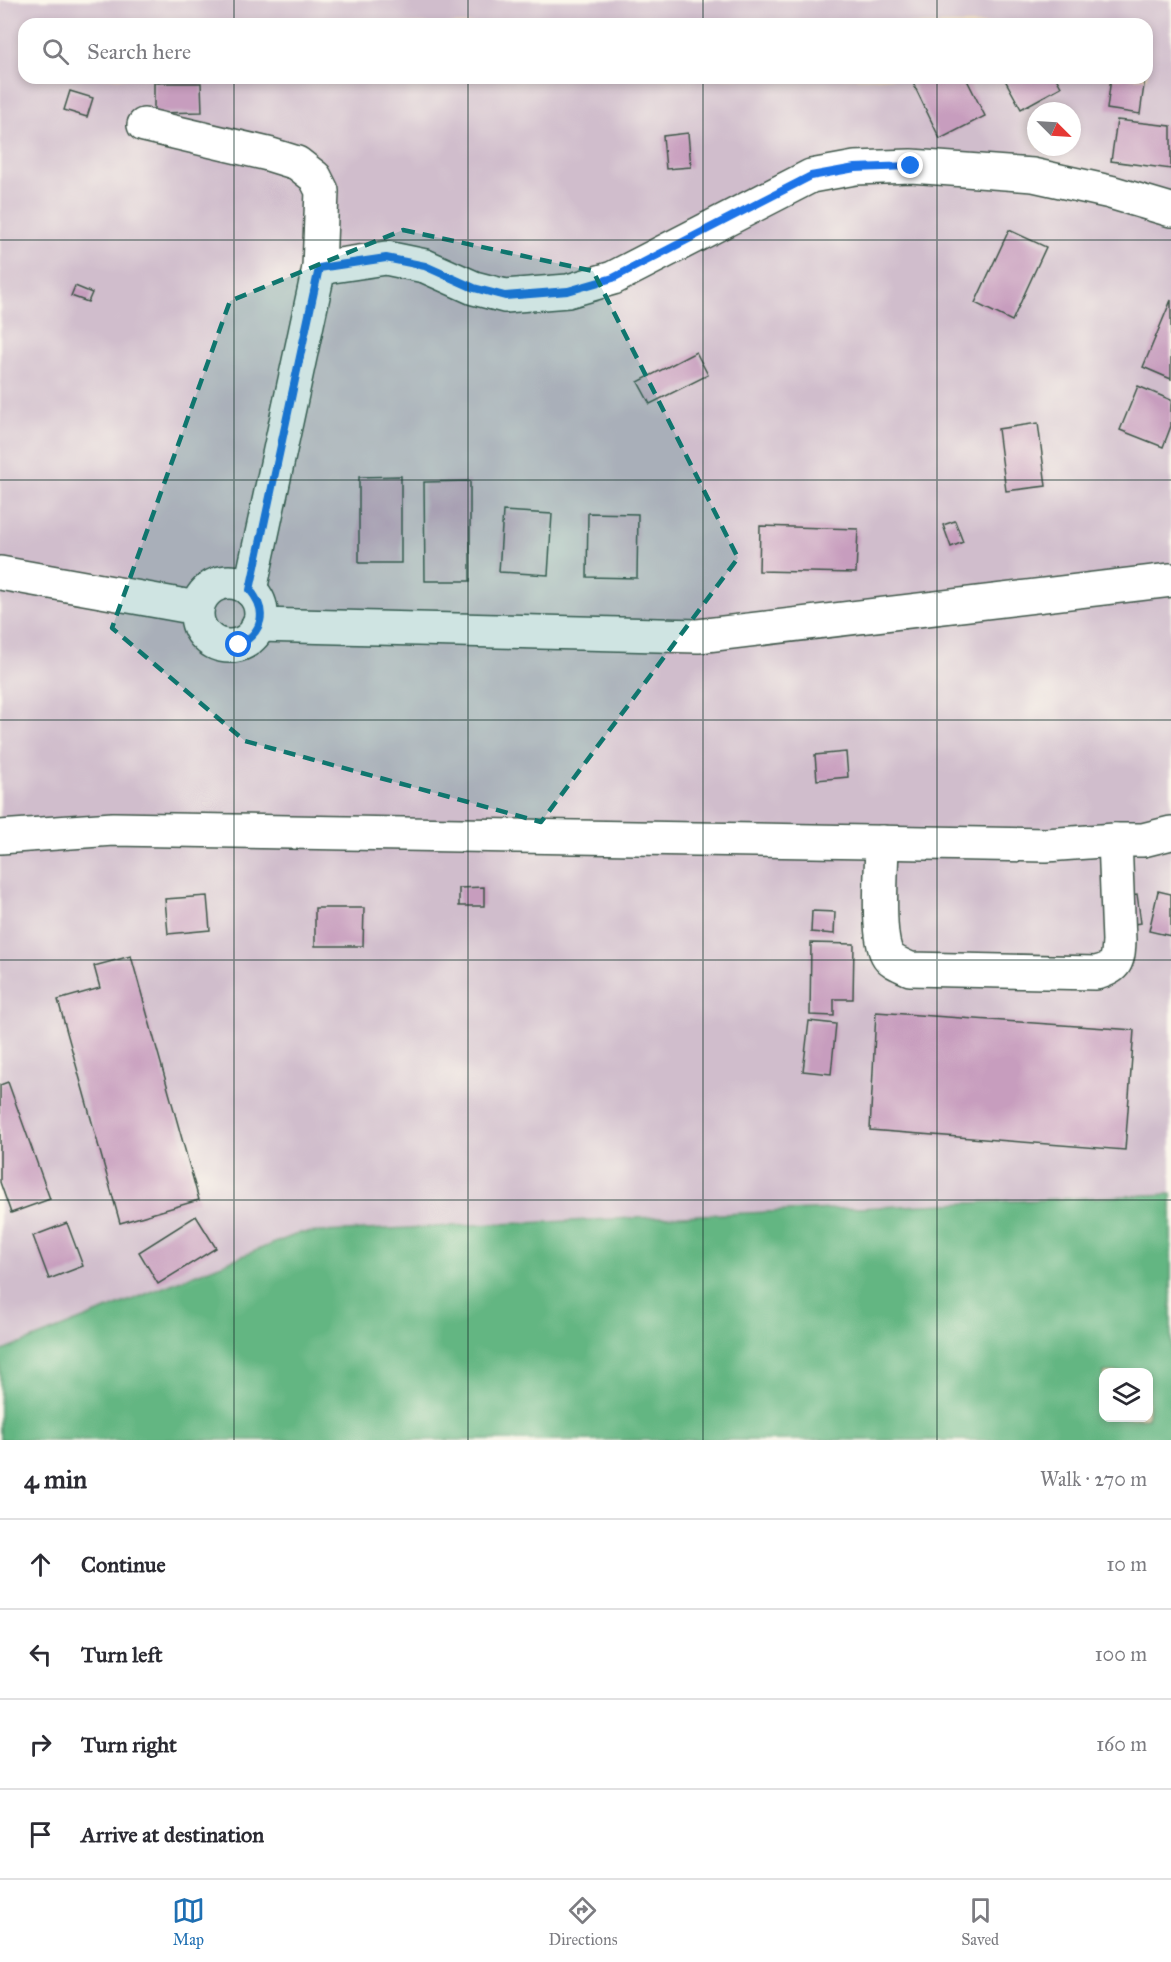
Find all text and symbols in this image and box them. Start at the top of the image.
search box [18,18,1153,84]
icon: search [39,35,72,68]
text: Search here [87,38,191,65]
north arrow [1027,102,1081,156]
route end [897,152,923,178]
route start [225,631,251,657]
map controls [1099,1368,1153,1422]
button: layers [1099,1368,1153,1422]
text: 4 min [24,1463,87,1495]
text: Walk · 270 m [1040,1467,1147,1491]
icon: ahead [24,1548,57,1581]
text: Continue [81,1551,166,1578]
text: 10 m [1106,1552,1147,1576]
icon: left [24,1638,57,1671]
text: Turn left [81,1641,163,1668]
text: 100 m [1095,1642,1147,1666]
icon: right [24,1728,57,1761]
text: Turn right [81,1731,177,1758]
text: 160 m [1096,1732,1147,1756]
icon: arrive [24,1818,57,1851]
text: Arrive at destination [81,1821,264,1848]
tab: Map [172,1894,205,1949]
tab: Directions [549,1894,617,1949]
tab: Saved [961,1894,999,1949]

